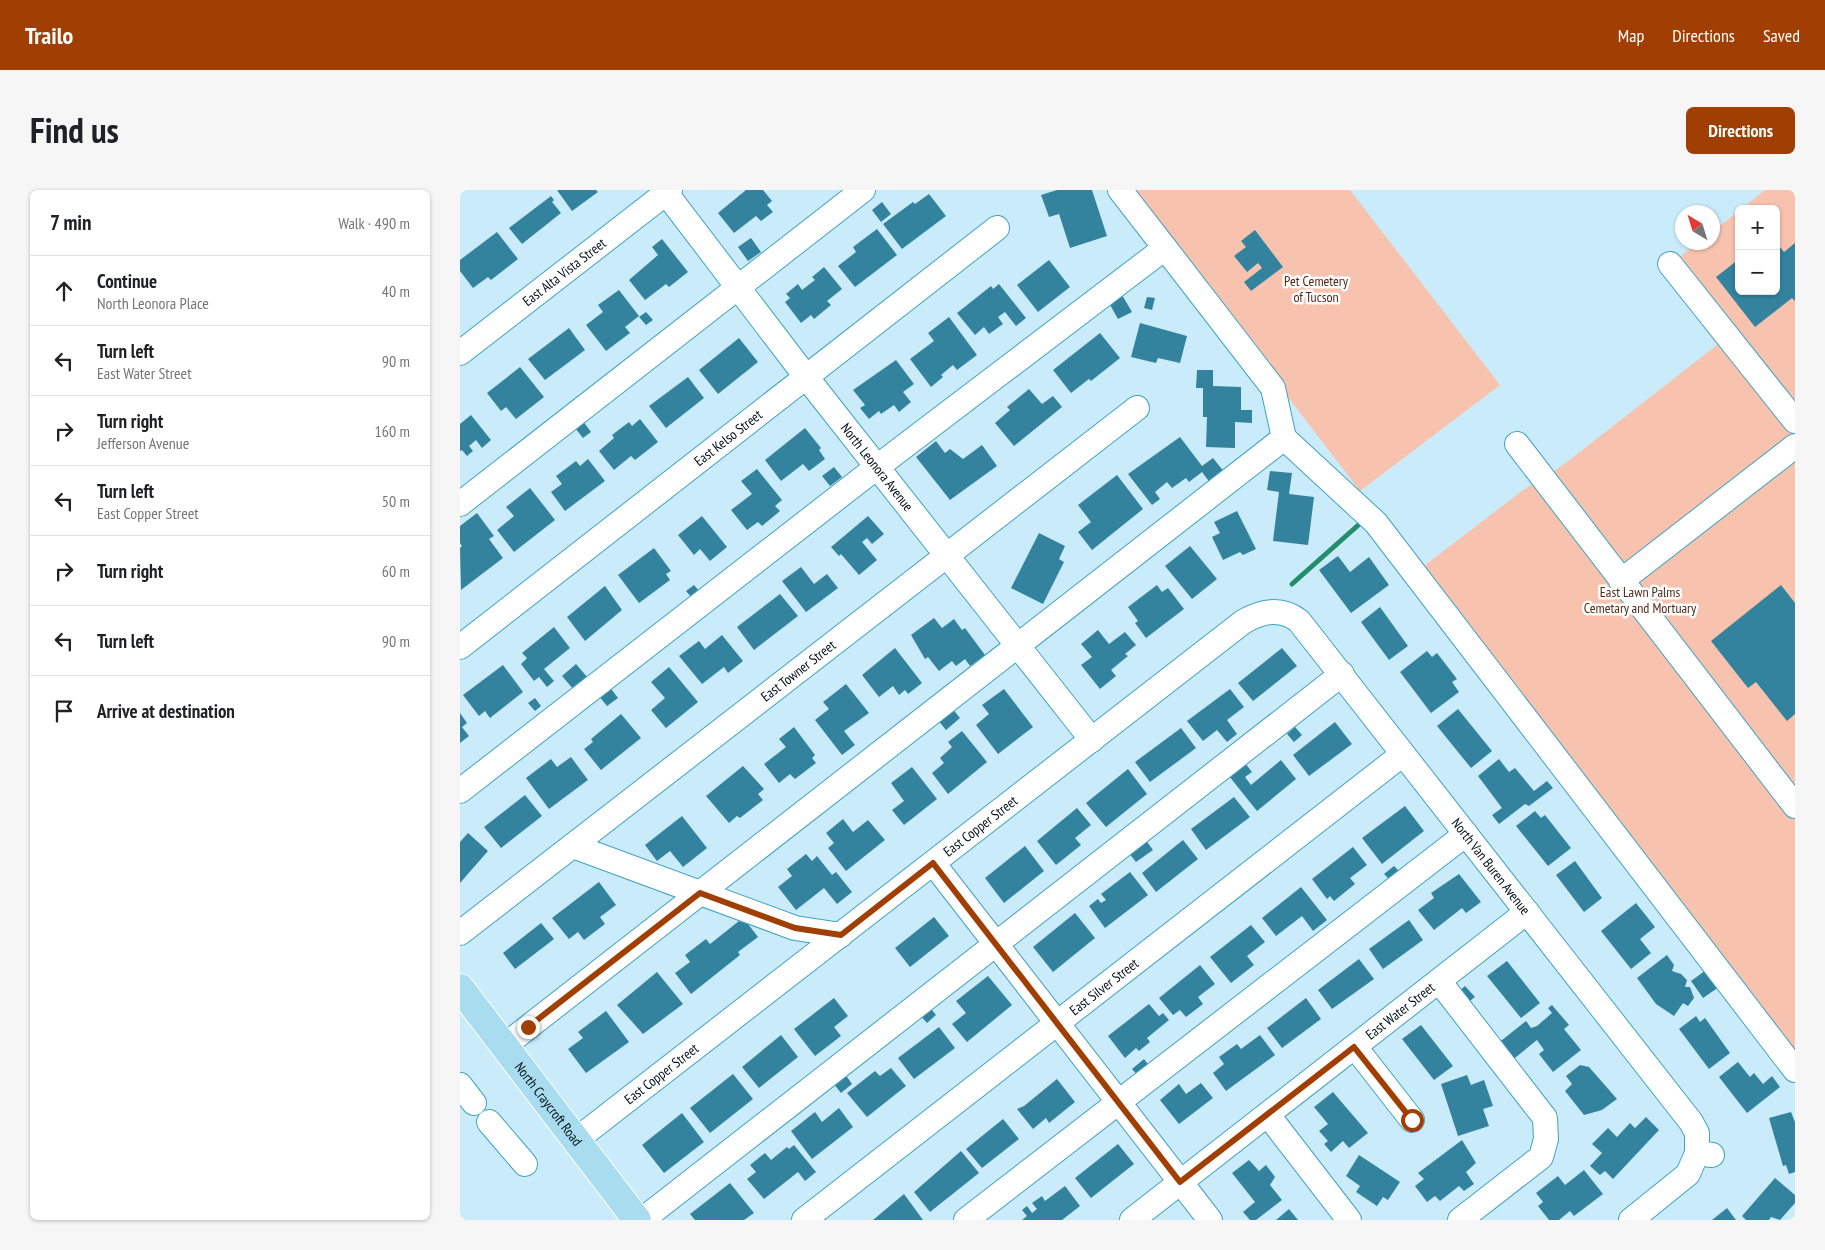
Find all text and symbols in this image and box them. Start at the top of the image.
text: Trailo [25,20,73,51]
text: Map [1618,24,1644,47]
text: Directions [1672,24,1735,47]
text: Saved [1763,24,1800,47]
text: Find us [30,107,119,153]
button: Directions [1686,107,1795,154]
north arrow [1675,205,1720,250]
map controls [1735,205,1780,295]
button: + [1735,205,1780,250]
text: 7 min [50,209,92,236]
text: Walk · 490 m [338,213,410,233]
street label: East Alta Vista Street [519,234,610,310]
button: − [1735,250,1780,295]
text: Continue [97,269,157,293]
park label: Pet Cemetery of Tucson [1284,272,1349,306]
icon: ahead [50,277,78,305]
text: 40 m [382,281,410,301]
text: North Leonora Place [97,293,209,313]
text: Turn left [97,339,154,363]
icon: left [50,347,78,375]
text: 90 m [382,351,410,371]
text: East Water Street [97,363,192,383]
street label: East Kelso Street [690,406,766,470]
text: Turn right [97,409,163,433]
icon: right [50,417,78,445]
street label: North Leonora Avenue [837,419,918,515]
text: 160 m [375,421,410,441]
text: Jefferson Avenue [97,433,189,453]
text: Turn left [97,479,154,503]
icon: left [50,487,78,515]
text: 50 m [382,491,410,511]
text: East Copper Street [97,503,199,523]
icon: right [50,557,78,585]
text: Turn right [97,559,163,583]
text: 60 m [382,561,410,581]
park label: East Lawn Palms Cemetary and Mortuary [1584,583,1697,617]
icon: left [50,627,78,655]
text: Turn left [97,629,154,653]
text: 90 m [382,631,410,651]
street label: East Towner Street [757,636,839,705]
icon: arrive [50,697,78,725]
text: Arrive at destination [97,699,235,723]
street label: East Copper Street [940,791,1021,860]
street label: North Van Buren Avenue [1448,814,1534,918]
street label: East Silver Street [1066,954,1142,1019]
street label: East Water Street [1362,978,1438,1044]
route end [517,1016,540,1039]
street label: East Copper Street [621,1039,702,1108]
street label: North Craycroft Road [511,1059,586,1150]
route start [1401,1109,1424,1132]

